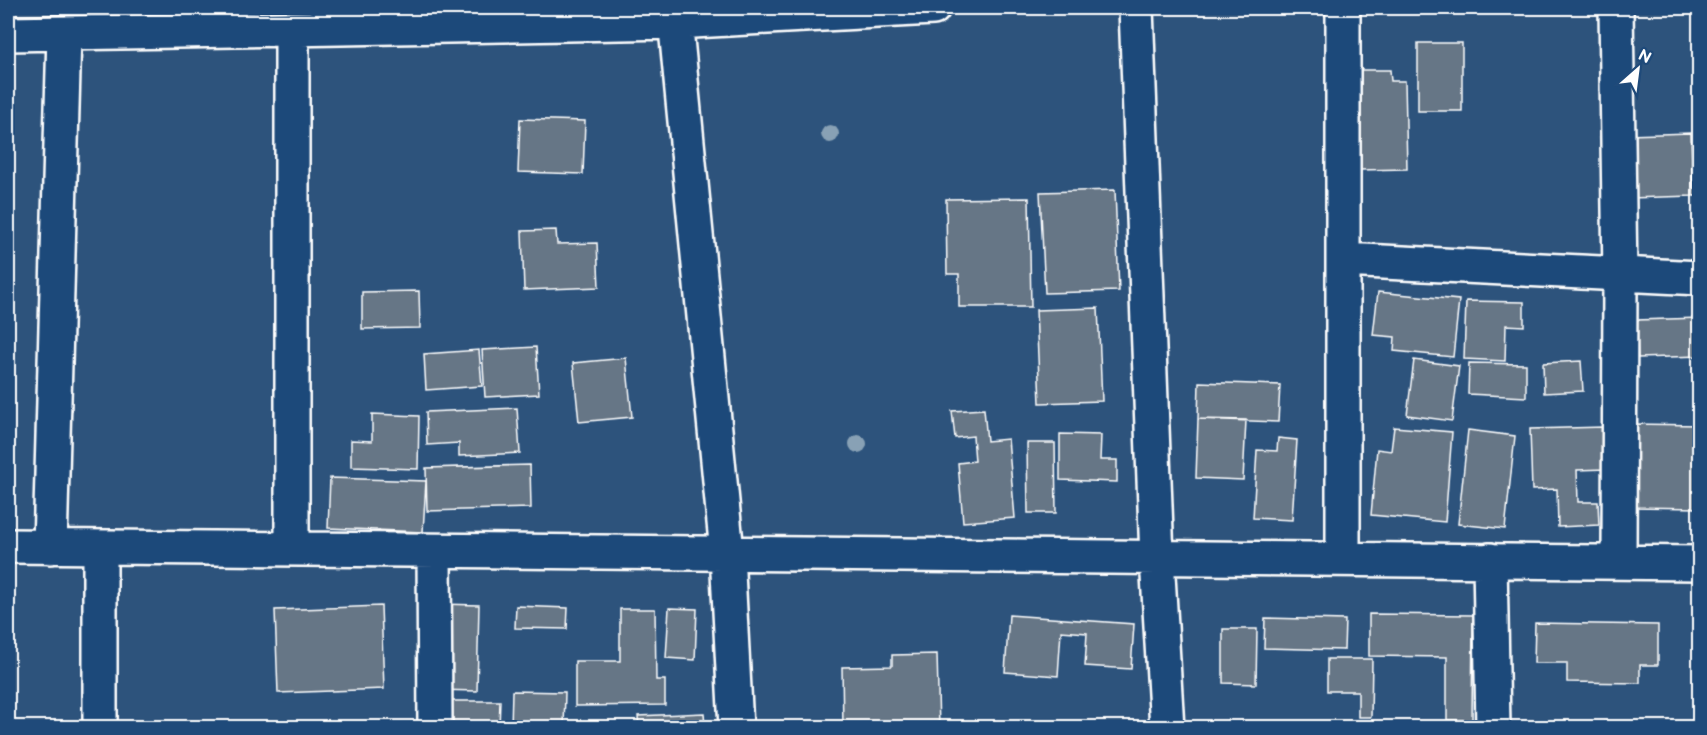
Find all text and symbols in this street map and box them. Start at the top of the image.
north arrow [1608,39,1668,99]
text: N [1635,46,1654,68]

